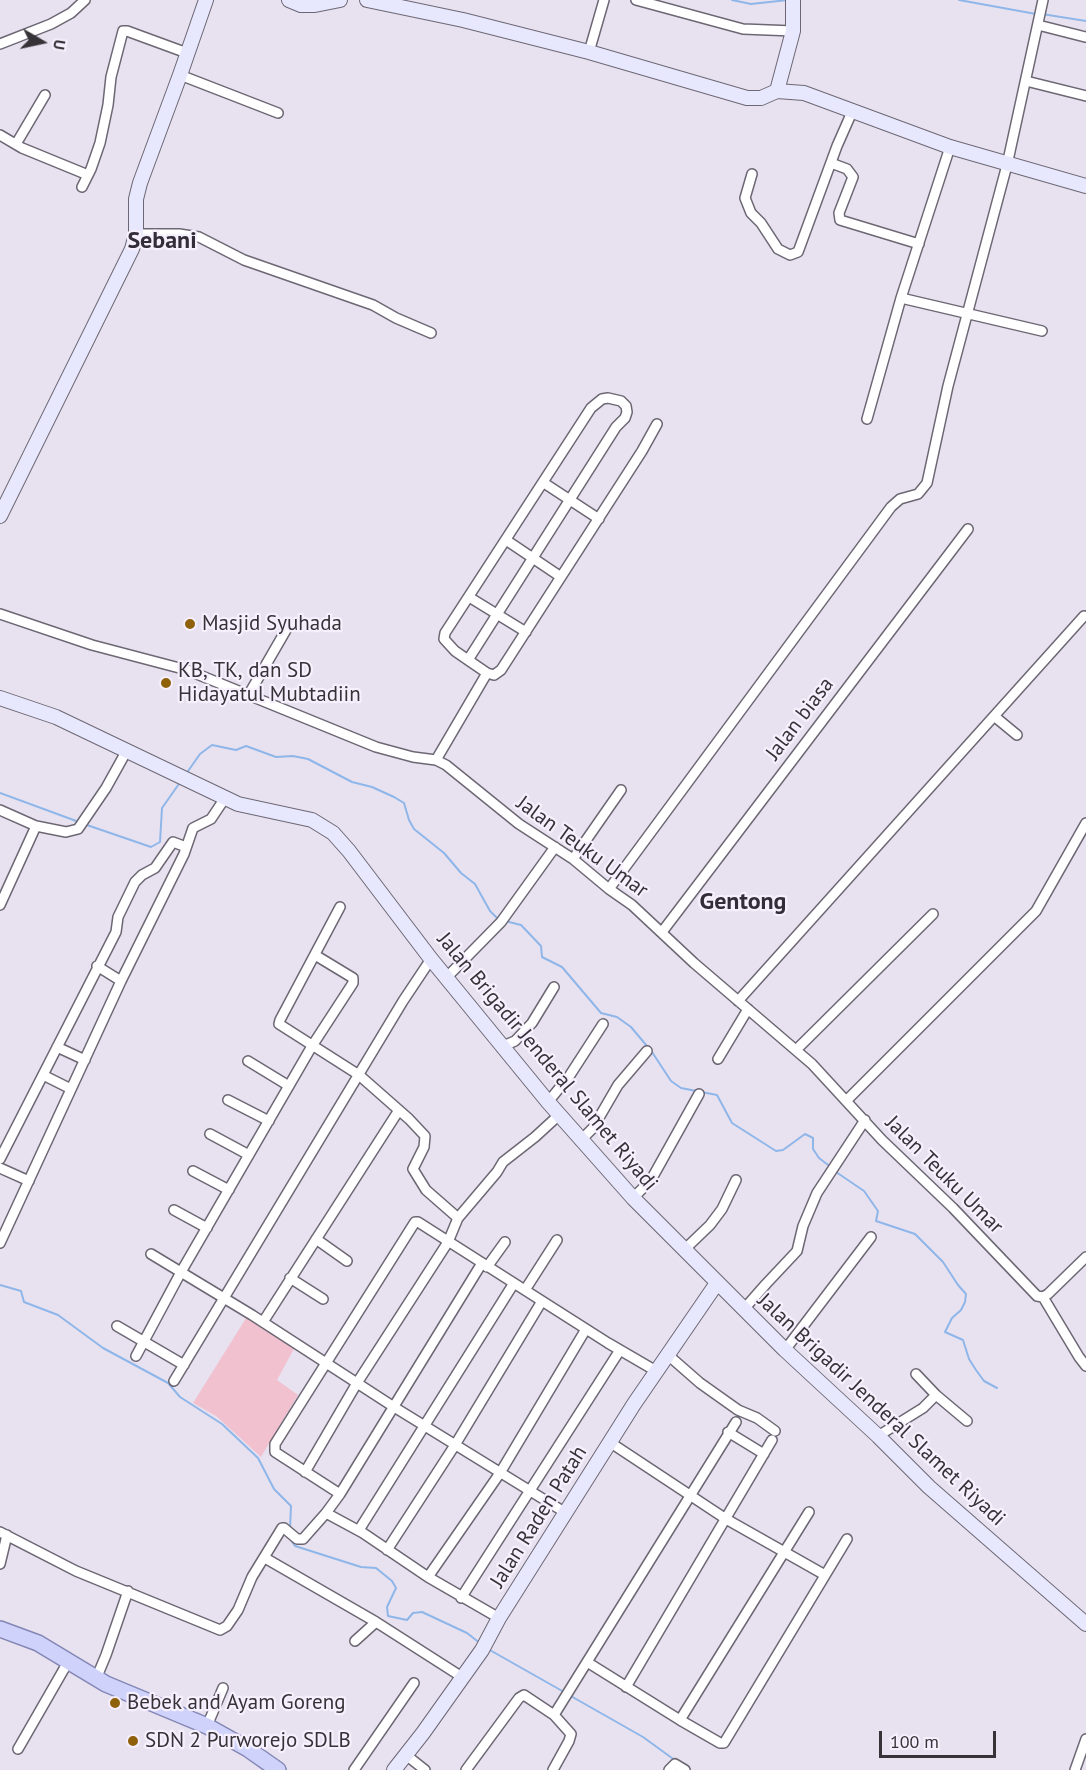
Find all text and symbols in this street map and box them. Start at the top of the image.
north arrow [12,12,72,72]
text: U [49,38,70,51]
district label: Sebani [127,227,197,255]
place label: Masjid Syuhada [202,611,342,637]
marker: Masjid Syuhada [183,617,197,631]
place label: KB, TK, dan SD Hidayatul Mubtadiin [178,658,361,708]
street label: Jalan biasa [761,673,839,765]
marker: KB, TK, dan SD Hidayatul Mubtadiin [159,676,173,690]
street label: Jalan Teuku Umar [511,791,653,903]
district label: Gentong [700,888,786,916]
street label: Jalan Brigadir Jenderal Slamet Riyadi [431,928,663,1196]
street label: Jalan Teuku Umar [880,1111,1008,1239]
street label: Jalan Brigadir Jenderal Slamet Riyadi [752,1288,1010,1532]
street label: Jalan Raden Patah [485,1441,593,1593]
place label: Bebek and Ayam Goreng [127,1690,346,1716]
marker: Bebek and Ayam Goreng [108,1696,122,1710]
scale bar [882,1719,999,1757]
place label: SDN 2 Purworejo SDLB [145,1728,351,1754]
text: 100 m [890,1730,939,1753]
marker: SDN 2 Purworejo SDLB [126,1734,140,1748]

